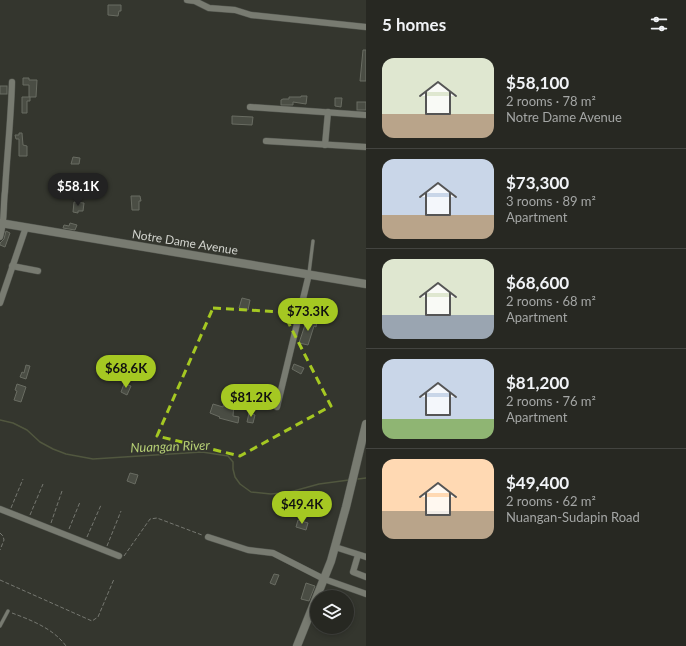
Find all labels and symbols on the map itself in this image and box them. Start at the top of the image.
pin: $58.1K [45,173,111,207]
street label: Notre Dame Avenue [131,226,239,258]
pin: $73.3K [275,298,341,332]
pin: $68.6K [93,355,159,389]
pin: $81.2K [218,384,284,418]
water label: Nuangan River [130,437,211,455]
pin: $49.4K [269,491,335,525]

